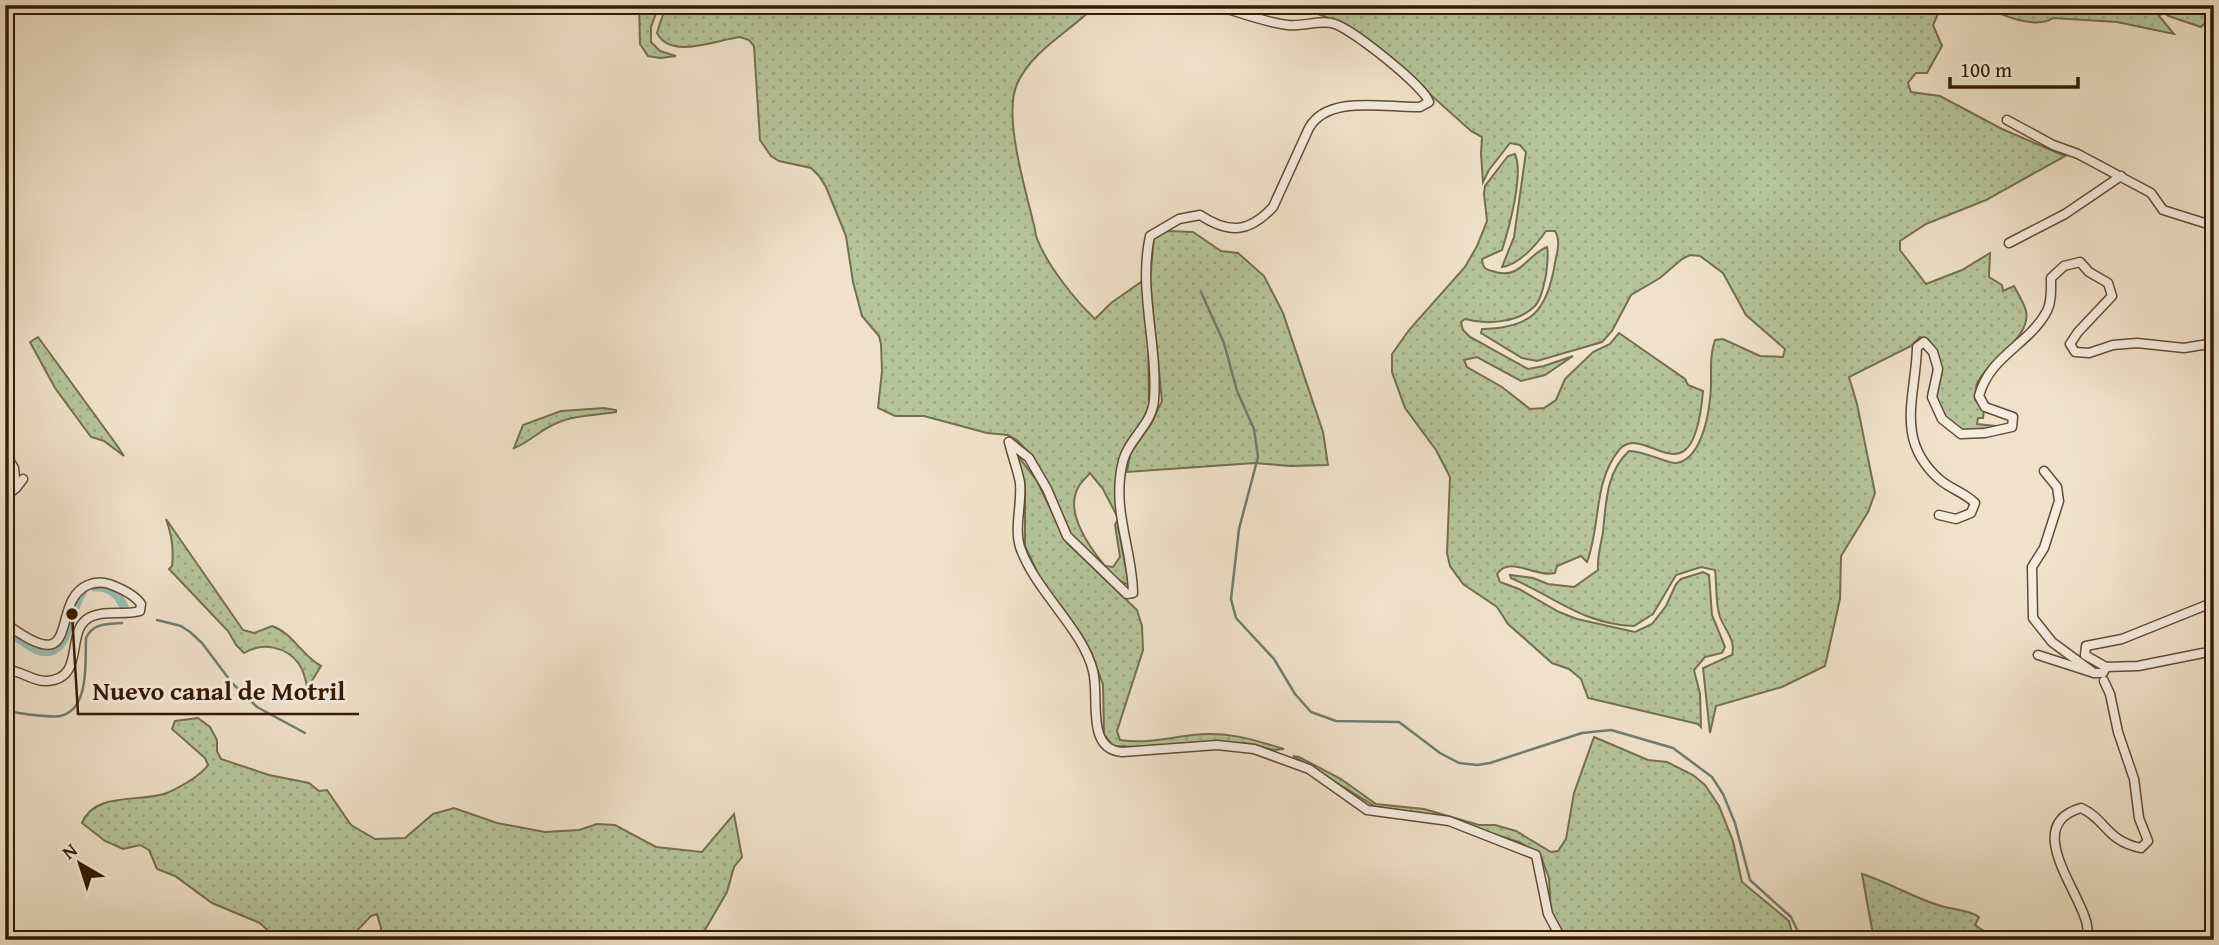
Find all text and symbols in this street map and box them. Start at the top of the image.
scale bar [1950,46,2077,90]
text: 100 m [1960,54,2012,85]
callout: Nuevo canal de Motril [78,667,359,714]
text: Nuevo canal de Motril [93,671,345,710]
north arrow [46,830,116,900]
text: N [56,836,83,866]

